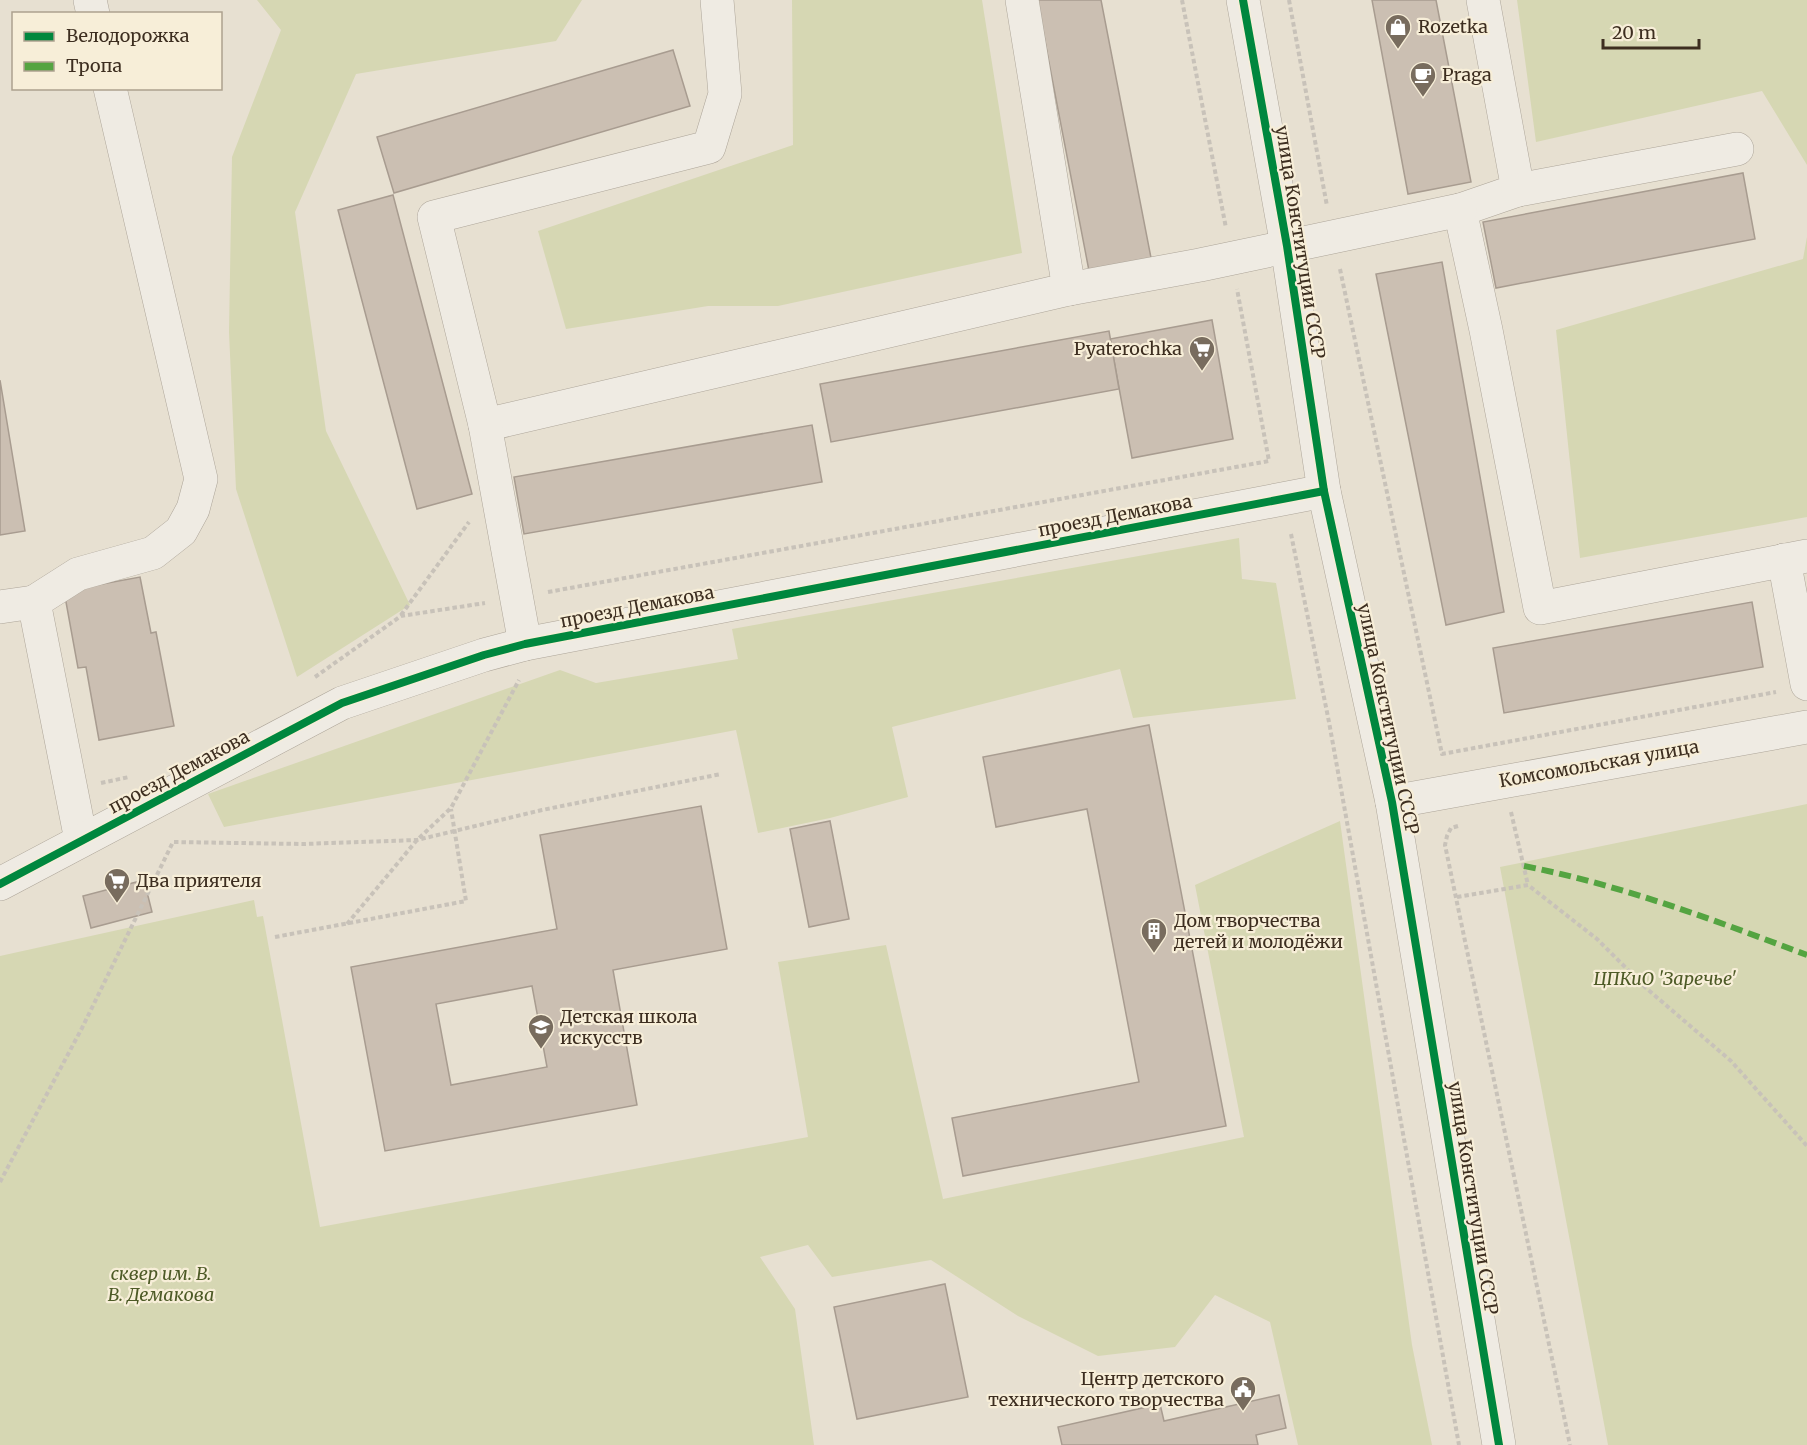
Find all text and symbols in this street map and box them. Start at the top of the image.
legend [12,12,222,90]
shop icon: Rozetka [1383,12,1413,50]
scale bar [1603,12,1699,50]
place label: Rozetka [1418,15,1488,38]
text: 20 m [1612,21,1656,44]
text: Велодорожка [66,24,190,47]
text: Тропа [66,54,122,77]
cafe icon: Praga [1408,60,1438,98]
place label: Praga [1442,63,1492,86]
street label: улица Конституции СССР [1271,124,1330,361]
supermarket icon: Pyaterochka [1187,334,1217,372]
place label: Pyaterochka [1074,337,1182,360]
street label: проезд Демакова [1036,489,1194,542]
street label: проезд Демакова [558,580,716,633]
street label: улица Конституции СССР [1353,601,1424,837]
street label: проезд Демакова [104,725,254,818]
street label: Комсомольская улица [1497,735,1701,792]
supermarket icon: Два приятеля [102,866,132,904]
place label: Два приятеля [136,869,262,892]
place label: Дом творчества детей и молодёжи [1173,909,1343,953]
building icon: Дом творчества детей и молодёжи [1139,916,1169,954]
park label: ЦПКиО 'Заречье' [1594,967,1737,990]
place label: Детская школа искусств [560,1005,698,1049]
school or university icon: Детская школа искусств [526,1012,556,1050]
street label: улица Конституции СССР [1444,1080,1503,1317]
park label: сквер им. В. В. Демакова [108,1262,214,1306]
place label: Центр детского технического творчества [988,1367,1224,1411]
public building icon: Центр детского технического творчества [1228,1374,1258,1412]

